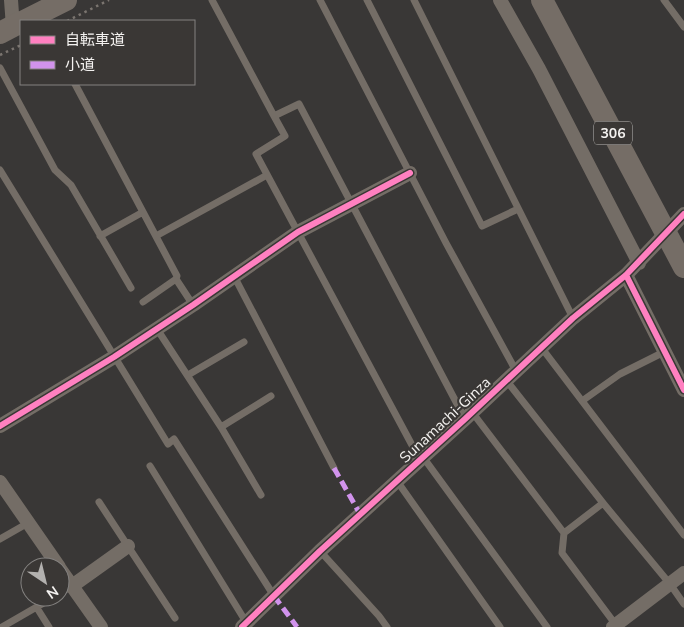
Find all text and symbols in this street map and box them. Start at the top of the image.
legend [20,20,195,85]
text: 自転車道 [65,30,125,50]
text: 小道 [65,55,95,75]
road number: 306 [594,122,632,144]
street label: Sunamachi-Ginza [395,372,495,468]
north arrow [20,557,70,607]
text: N [42,581,62,603]

